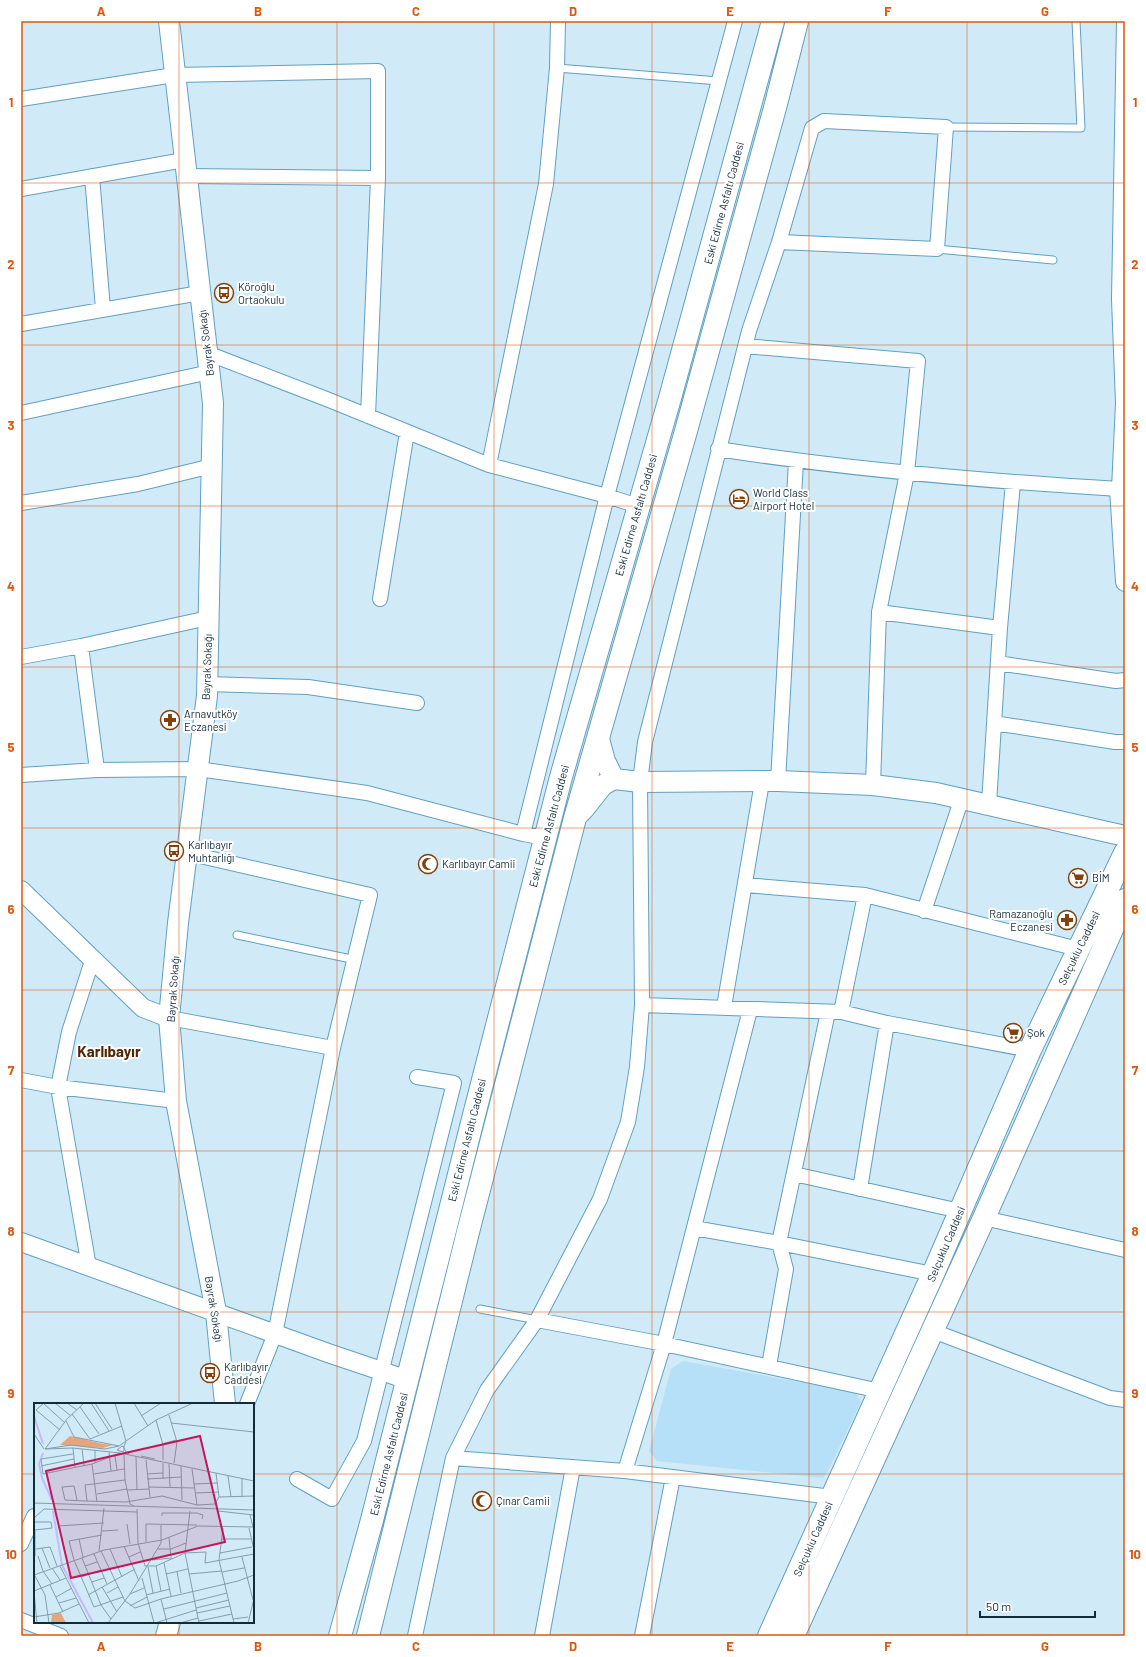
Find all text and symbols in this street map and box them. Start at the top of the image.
text: A [97,3,106,19]
text: B [254,3,262,19]
text: C [412,3,420,19]
text: D [569,3,577,19]
text: E [726,3,734,19]
text: F [884,3,892,19]
text: G [1041,3,1049,19]
text: 1 [9,94,13,110]
text: 1 [1133,94,1137,110]
street label: Eski Edirne Asfaltı Caddesi [701,140,746,266]
text: 2 [7,256,15,272]
text: 2 [1131,256,1139,272]
place label: Köroğlu Ortaokulu [238,280,285,306]
bus stop icon: Köroğlu Ortaokulu [213,282,235,304]
street label: Bayrak Sokağı [195,309,216,377]
text: 3 [7,417,15,433]
text: 3 [1131,417,1139,433]
street label: Eski Edirne Asfaltı Caddesi [612,452,659,577]
place label: World Class Airport Hotel [753,486,814,512]
hotel icon: World Class Airport Hotel [728,488,750,510]
text: 4 [7,578,15,594]
text: 4 [1131,578,1139,594]
street label: Bayrak Sokağı [199,634,214,700]
place label: Arnavutköy Eczanesi [184,707,237,733]
pharmacy icon: Arnavutköy Eczanesi [159,709,181,731]
text: 5 [7,739,15,755]
text: 5 [1131,739,1139,755]
street label: Eski Edirne Asfaltı Caddesi [526,763,571,889]
place label: Karlıbayır Muhtarlığı [188,838,234,864]
bus stop icon: Karlıbayır Muhtarlığı [163,840,185,862]
mosque icon: Karlıbayır Camii [417,853,439,875]
place label: Karlıbayır Camii [442,857,515,870]
supermarket icon: BİM [1067,867,1089,889]
place label: BİM [1092,870,1110,884]
text: 6 [8,901,15,917]
text: 6 [1132,901,1139,917]
place label: Ramazanoğlu Eczanesi [989,907,1053,933]
street label: Selçuklu Caddesi [1055,909,1102,987]
pharmacy icon: Ramazanoğlu Eczanesi [1056,909,1078,931]
street label: Bayrak Sokağı [164,955,181,1023]
supermarket icon: Şok [1002,1022,1024,1044]
place label: Şok [1027,1026,1045,1039]
district label: Karlıbayır [77,1042,141,1060]
text: 7 [8,1062,15,1078]
text: 7 [1132,1062,1139,1078]
street label: Eski Edirne Asfaltı Caddesi [445,1077,488,1203]
street label: Selçuklu Caddesi [924,1204,967,1283]
text: 8 [7,1223,15,1239]
text: 8 [1131,1223,1139,1239]
street label: Bayrak Sokağı [203,1275,226,1343]
place label: Karlıbayır Caddesi [224,1360,268,1386]
bus stop icon: Karlıbayır Caddesi [199,1362,221,1384]
text: 9 [8,1385,15,1401]
text: 9 [1132,1385,1139,1401]
street label: Eski Edirne Asfaltı Caddesi [367,1391,410,1517]
inset map [34,1403,254,1623]
mosque icon: Çınar Camii [471,1490,493,1512]
place label: Çınar Camii [496,1494,550,1507]
street label: Selçuklu Caddesi [790,1499,835,1578]
text: 10 [5,1546,17,1562]
text: 10 [1129,1546,1141,1562]
scale bar [980,1593,1095,1619]
text: 50 m [986,1599,1011,1613]
text: A [97,1638,106,1654]
text: B [254,1638,262,1654]
text: C [412,1638,420,1654]
text: D [569,1638,577,1654]
text: E [726,1638,734,1654]
text: F [884,1638,892,1654]
text: G [1041,1638,1049,1654]

